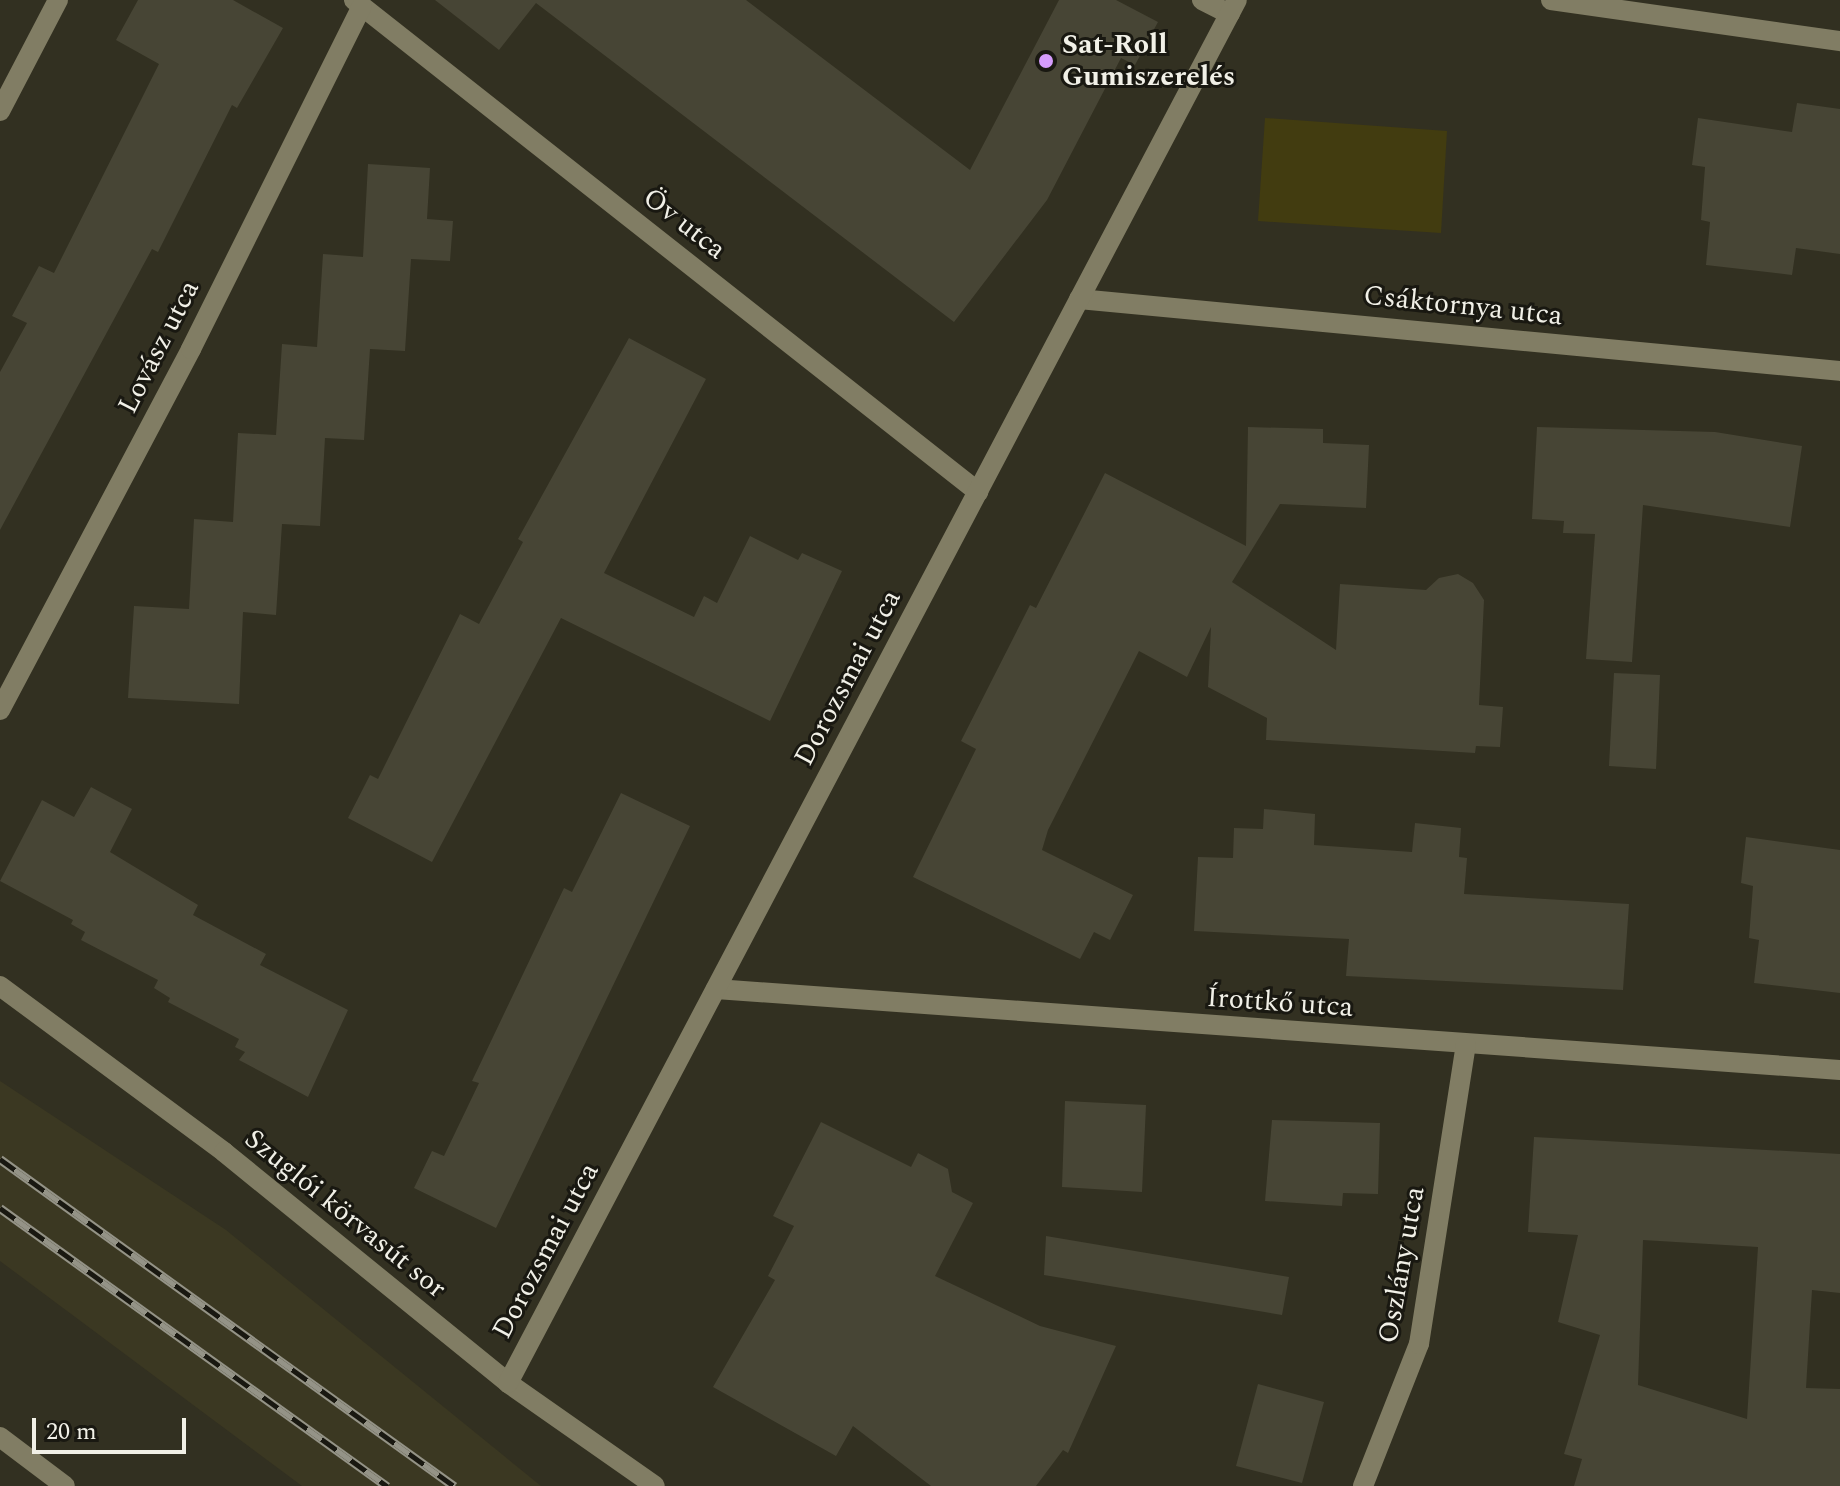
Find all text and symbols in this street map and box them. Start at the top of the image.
place label: Sat-Roll Gumiszerelés [1062,28,1235,94]
marker: Sat-Roll Gumiszerelés [1037,52,1055,70]
street label: Öv utca [636,181,732,267]
street label: Lovász utca [111,275,207,419]
street label: Csáktornya utca [1362,279,1564,333]
street label: Dorozsmai utca [788,584,908,772]
street label: Írottkő utca [1206,981,1354,1025]
street label: Szuglói körvasút sor [237,1122,453,1306]
street label: Dorozsmai utca [486,1157,606,1345]
street label: Oszlány utca [1372,1184,1432,1346]
scale bar [36,1402,190,1452]
text: 20 m [46,1414,97,1450]

